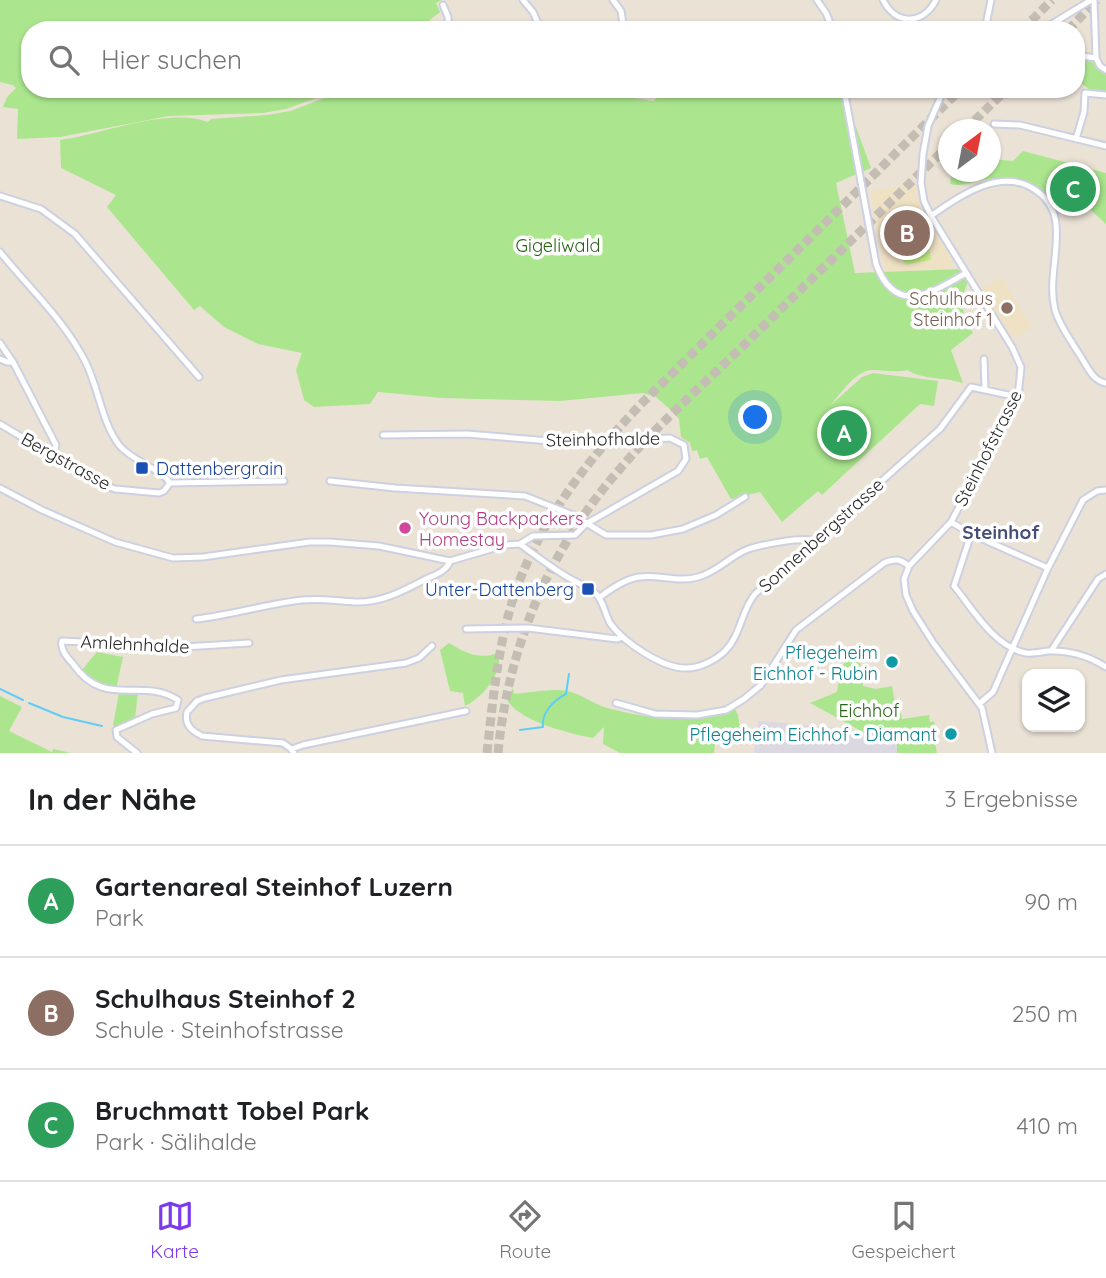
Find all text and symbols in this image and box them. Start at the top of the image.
search box [21,21,1085,98]
icon: search [45,41,83,79]
text: Hier suchen [101,43,242,76]
north arrow [938,119,1001,182]
pin: C [1050,163,1096,215]
pin: B [884,207,930,259]
park label: Gigeliwald [516,234,600,257]
place label: Schulhaus Steinhof 1 [909,287,993,331]
marker: Schulhaus Steinhof 1 [999,300,1015,316]
street label: Steinhofstrasse [949,386,1027,510]
your location [738,400,772,434]
pin: A [821,407,867,459]
street label: Bergstrasse [17,427,115,495]
street label: Steinhofhalde [546,427,660,451]
place label: Dattenbergrain [156,457,283,480]
marker: Dattenbergrain [134,460,150,476]
street label: Sonnenbergstrasse [754,473,888,597]
place label: Young Backpackers Homestay [419,507,583,551]
marker: Young Backpackers Homestay [397,520,413,536]
district label: Steinhof [962,520,1040,544]
place label: Unter-Dattenberg [425,578,574,601]
marker: Unter-Dattenberg [580,581,596,597]
street label: Amlehnhalde [80,630,190,658]
place label: Pflegeheim Eichhof - Rubin [753,641,878,685]
marker: Pflegeheim Eichhof - Rubin [884,654,900,670]
map controls [1022,669,1085,732]
button: layers [1022,669,1085,732]
park label: Eichhof [838,699,900,722]
place label: Pflegeheim Eichhof - Diamant [689,723,937,746]
marker: Pflegeheim Eichhof - Diamant [943,726,959,742]
text: In der Nähe [28,780,197,818]
text: 3 Ergebnisse [944,784,1078,813]
text: Gartenareal Steinhof Luzern [95,870,453,903]
text: A [44,887,58,916]
text: 90 m [1024,887,1078,916]
text: Park [95,903,144,932]
text: Schulhaus Steinhof 2 [95,982,356,1015]
text: B [43,999,59,1028]
text: 250 m [1012,999,1078,1028]
text: Schule · Steinhofstrasse [95,1015,344,1044]
text: Bruchmatt Tobel Park [95,1094,369,1127]
text: C [44,1111,58,1140]
text: 410 m [1017,1111,1078,1140]
text: Park · Sälihalde [95,1127,257,1156]
tab: Karte [150,1197,199,1263]
tab: Route [499,1197,551,1263]
tab: Gespeichert [852,1197,956,1263]

